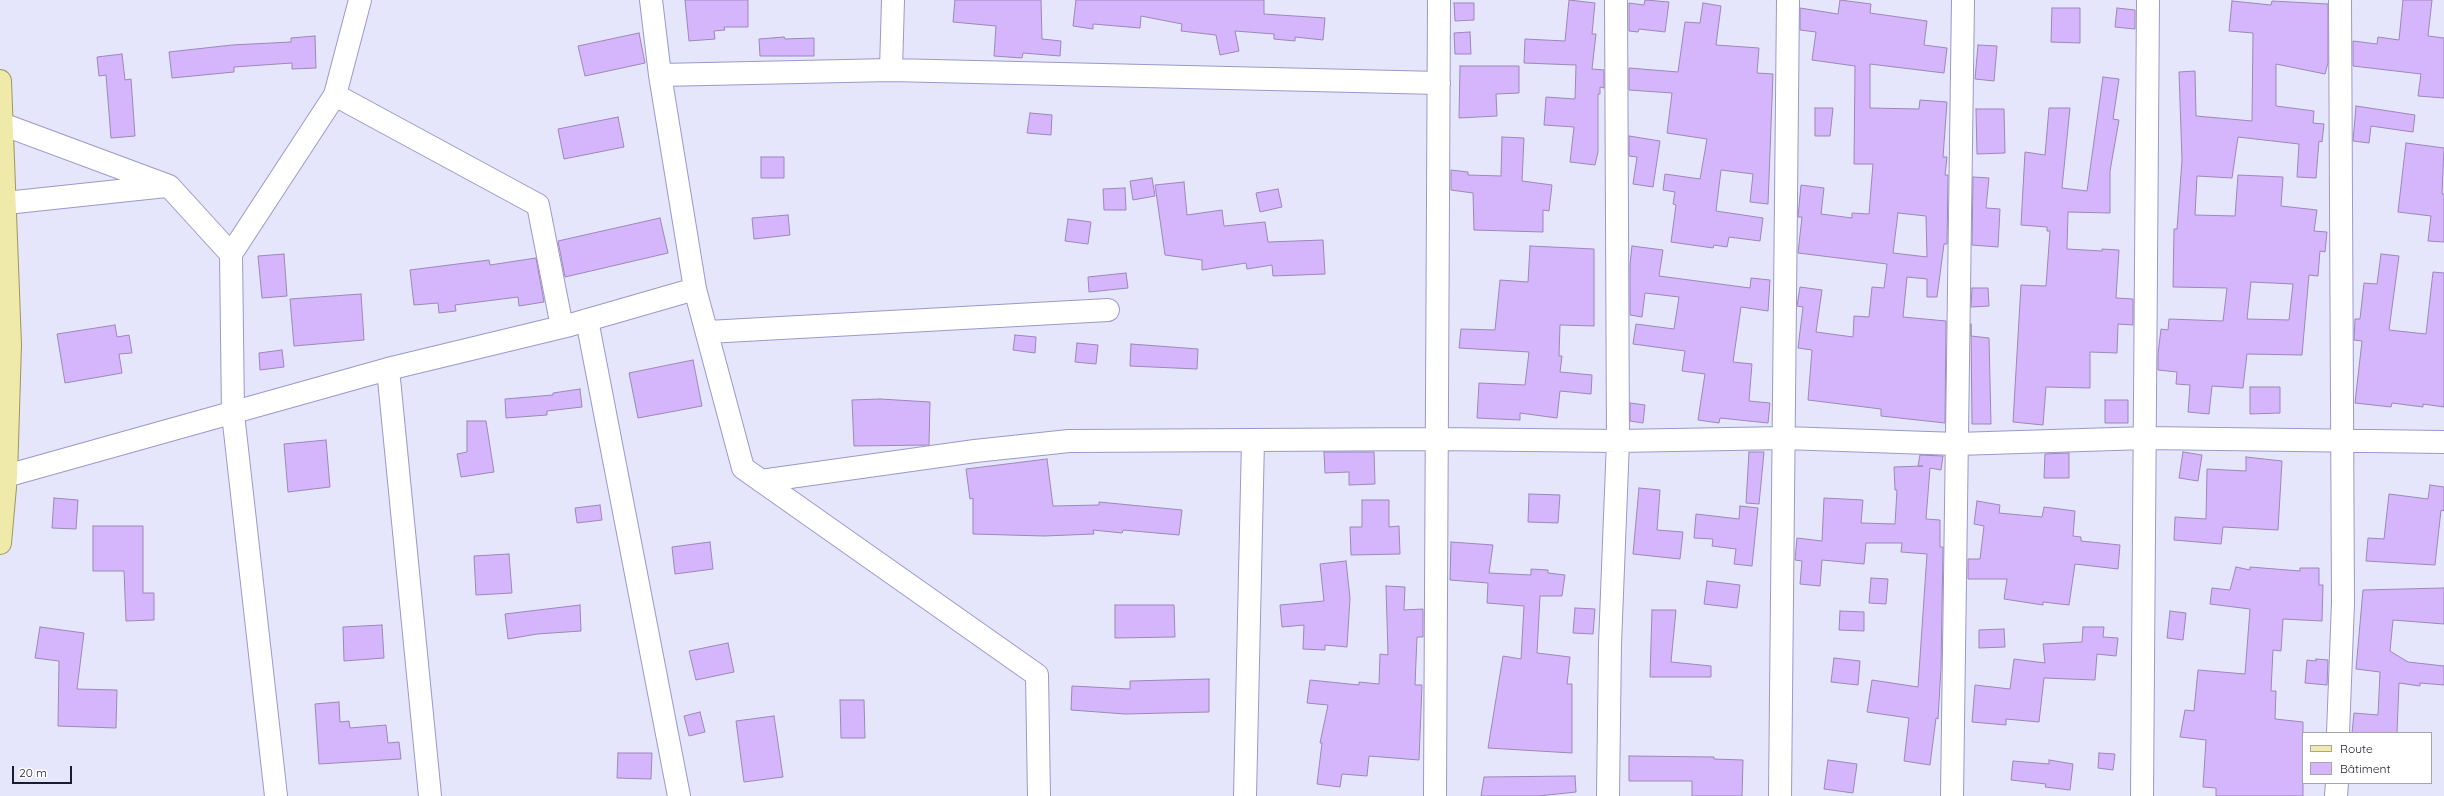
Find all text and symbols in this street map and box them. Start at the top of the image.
legend [2302,732,2432,784]
text: Route [2340,741,2373,756]
scale bar [14,758,74,784]
text: Bâtiment [2340,761,2390,776]
text: 20 m [19,765,47,780]

